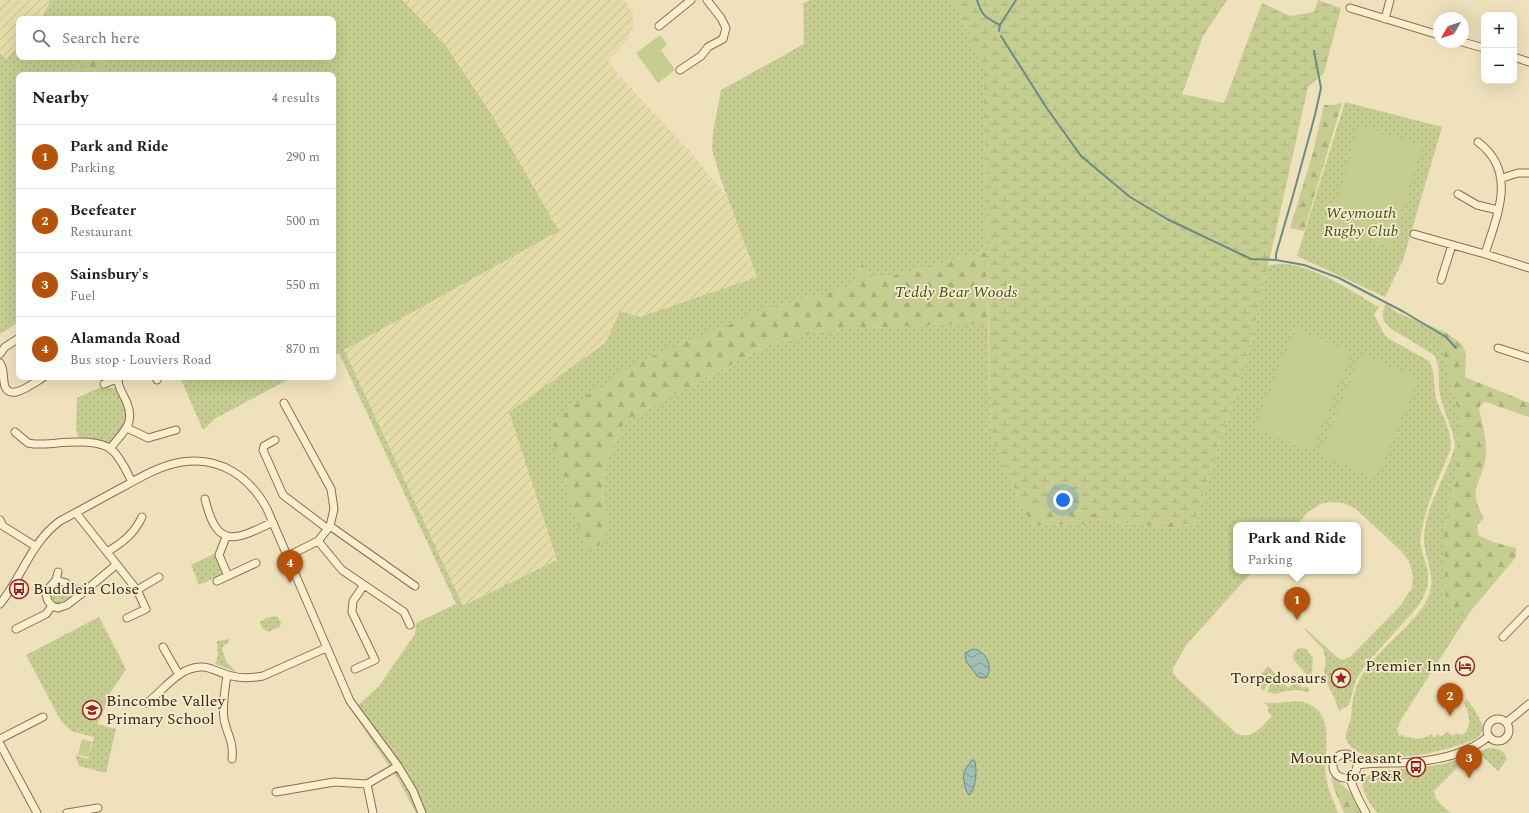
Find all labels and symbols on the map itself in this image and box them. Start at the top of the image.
north arrow [1433,12,1469,48]
park label: Weymouth Rugby Club [1324,201,1399,243]
park label: Teddy Bear Woods [895,280,1018,304]
your location [1053,490,1073,510]
pin: 4 [277,550,303,583]
place label: Buddleia Close [33,577,139,601]
bus stop icon: Buddleia Close [8,578,30,600]
pin: 1 [1284,587,1310,620]
place label: Premier Inn [1365,654,1451,678]
hotel icon: Premier Inn [1454,655,1476,677]
place label: Torpedosaurs [1231,666,1327,690]
place icon: Torpedosaurs [1330,667,1352,689]
pin: 2 [1437,683,1463,716]
place label: Bincombe Valley Primary School [106,689,226,731]
school or university icon: Bincombe Valley Primary School [81,699,103,721]
pin: 3 [1456,745,1482,778]
place label: Mount Pleasant for P&R [1290,746,1402,788]
bus stop icon: Mount Pleasant for P&R [1405,756,1427,778]

